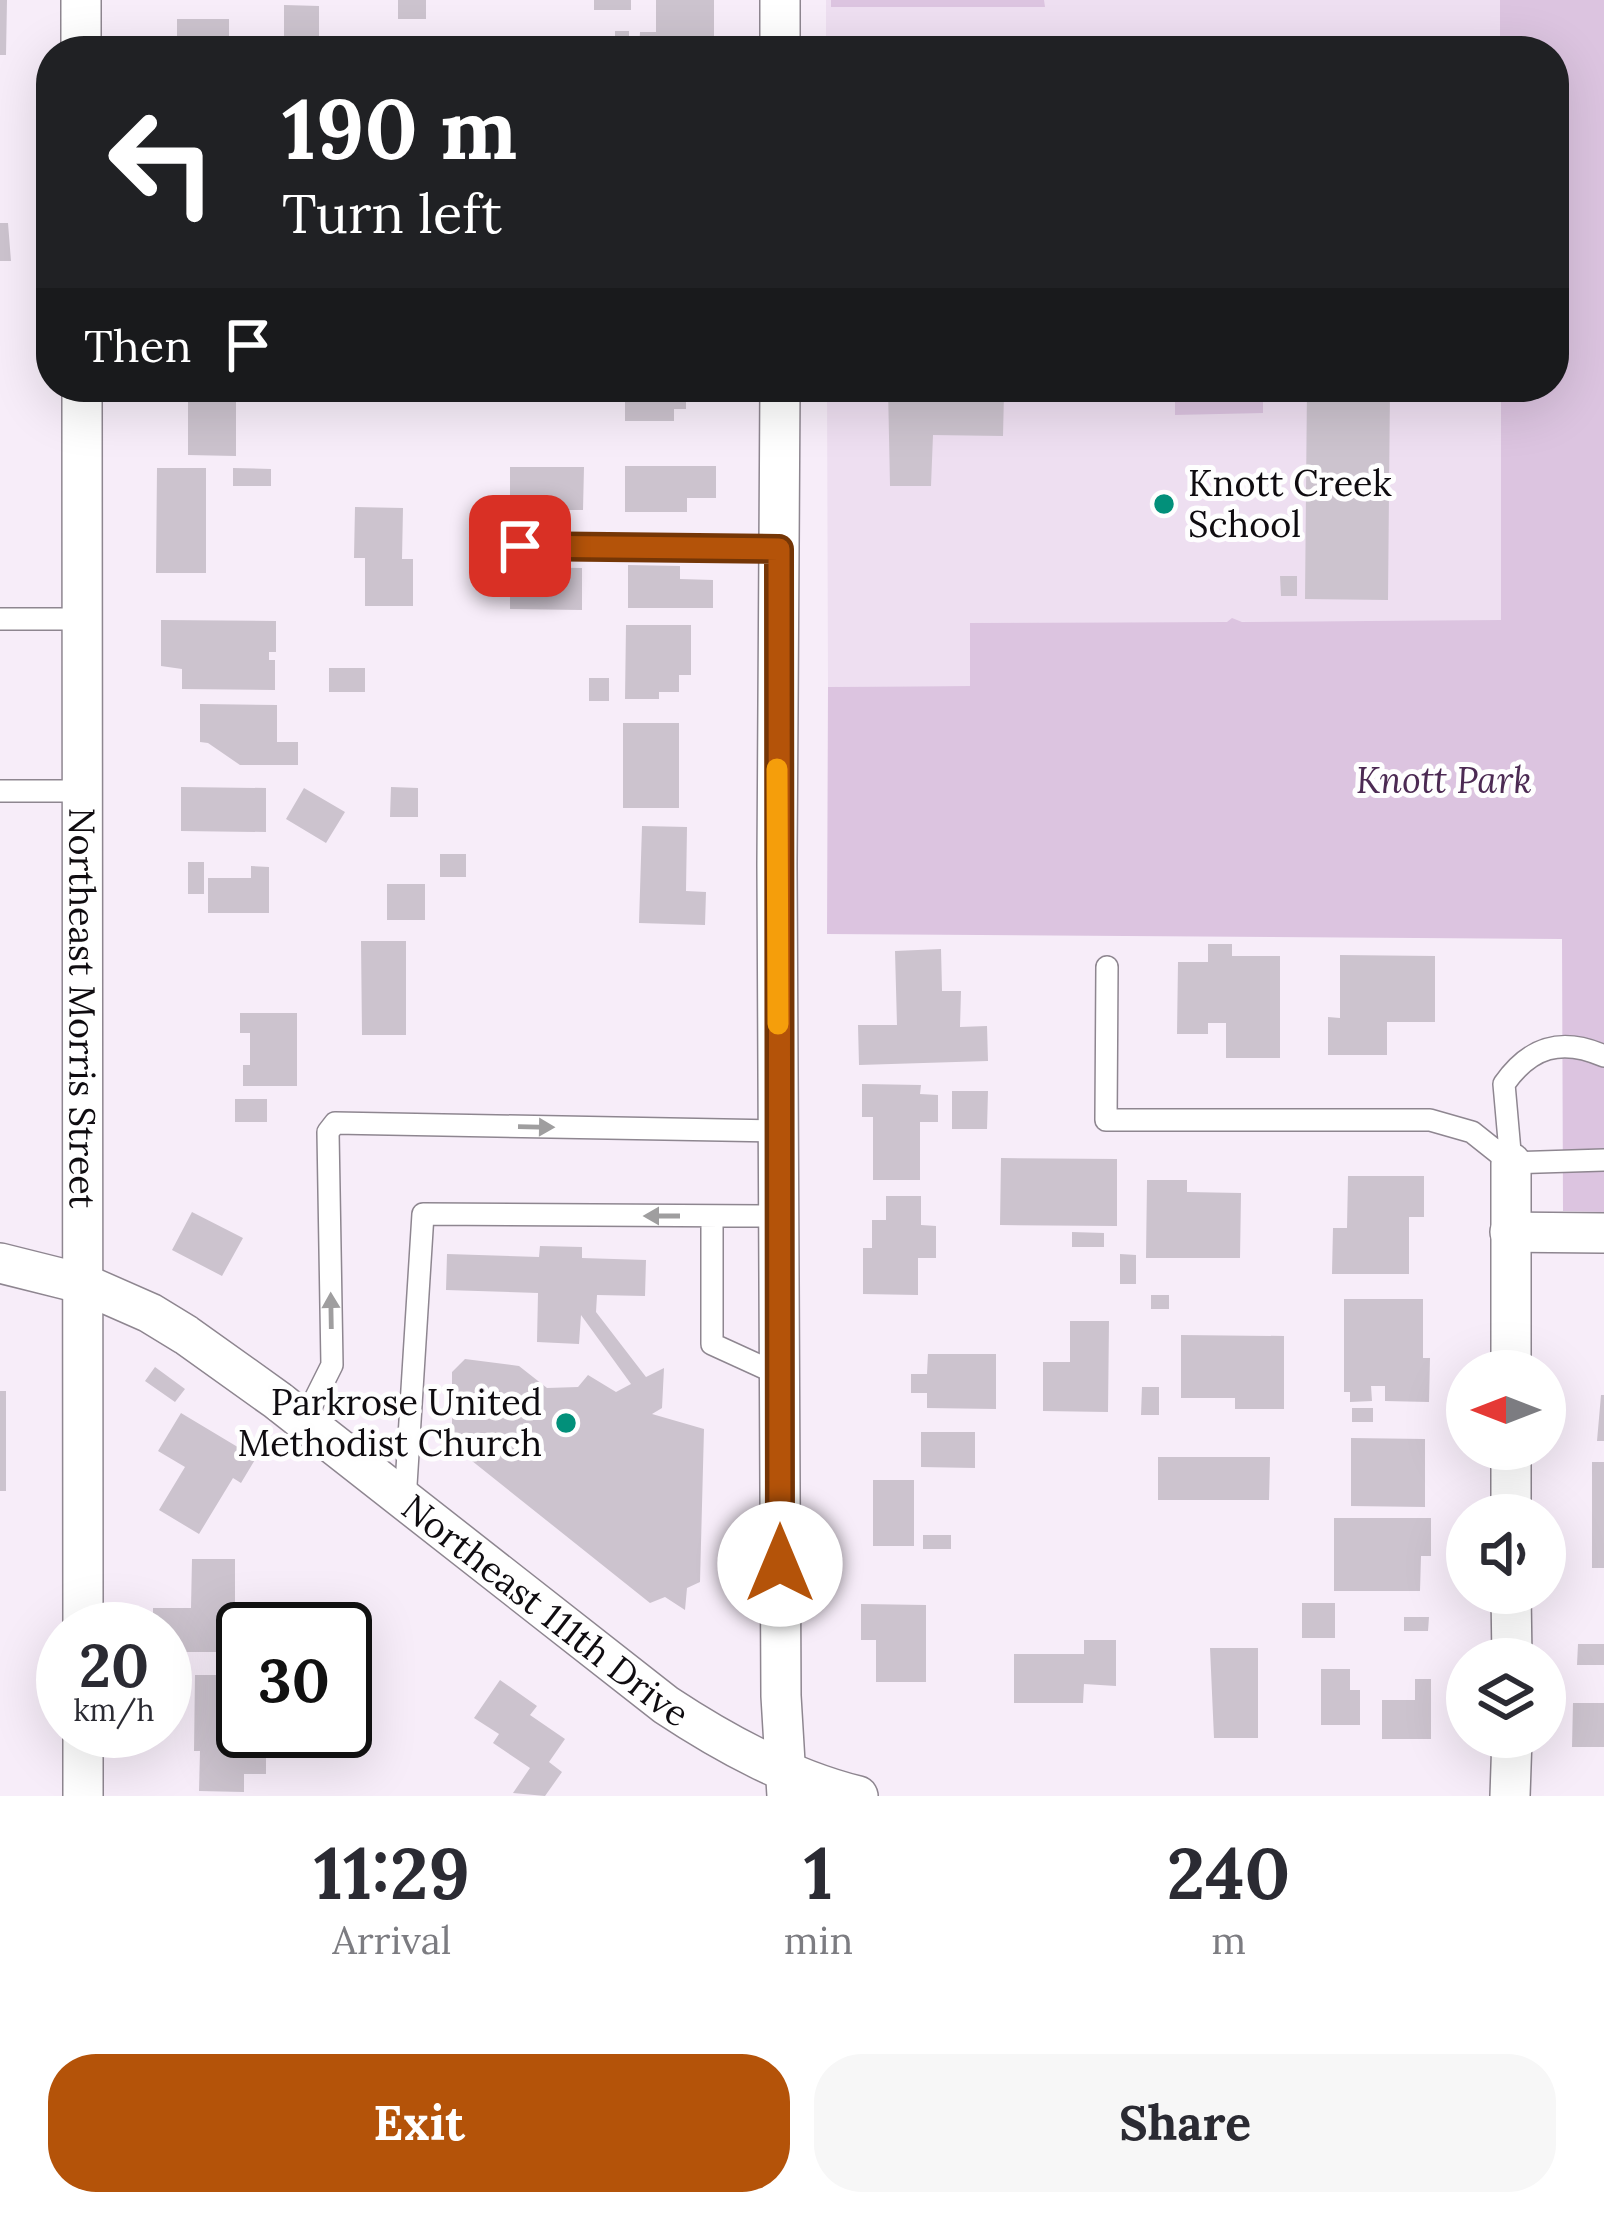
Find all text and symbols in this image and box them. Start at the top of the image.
text: 190 m [282,74,517,182]
icon: left [84,84,240,240]
text: Turn left [282,179,502,248]
icon: arrive [215,312,281,378]
text: Then [84,317,191,374]
place label: Knott Creek School [1188,460,1393,547]
marker: Knott Creek School [1151,491,1177,517]
pin [469,495,571,597]
icon: arrive [487,513,553,579]
park label: Knott Park [1356,757,1532,803]
street label: Northeast Morris Street [59,807,106,1209]
one-way arrow [518,1117,556,1136]
one-way arrow [642,1206,680,1225]
one-way arrow [321,1291,341,1329]
north arrow [1446,1350,1566,1470]
map controls [1446,1350,1566,1758]
place label: Parkrose United Methodist Church [237,1379,542,1466]
marker: Parkrose United Methodist Church [553,1410,579,1436]
street label: Northeast 111th Drive [393,1484,698,1737]
button: sound [1446,1494,1566,1614]
position arrow [717,1501,843,1627]
speed limit sign: 30 [216,1602,372,1758]
text: 20 [79,1627,149,1703]
button: layers [1446,1638,1566,1758]
text: km/h [73,1691,155,1729]
text: 11:29 [314,1827,470,1919]
text: 1 [804,1827,833,1919]
text: 240 [1167,1827,1290,1919]
text: Arrival [332,1915,451,1965]
text: min [784,1915,853,1965]
text: m [1211,1915,1246,1965]
button: Exit [48,2054,790,2192]
button: Share [814,2054,1556,2192]

